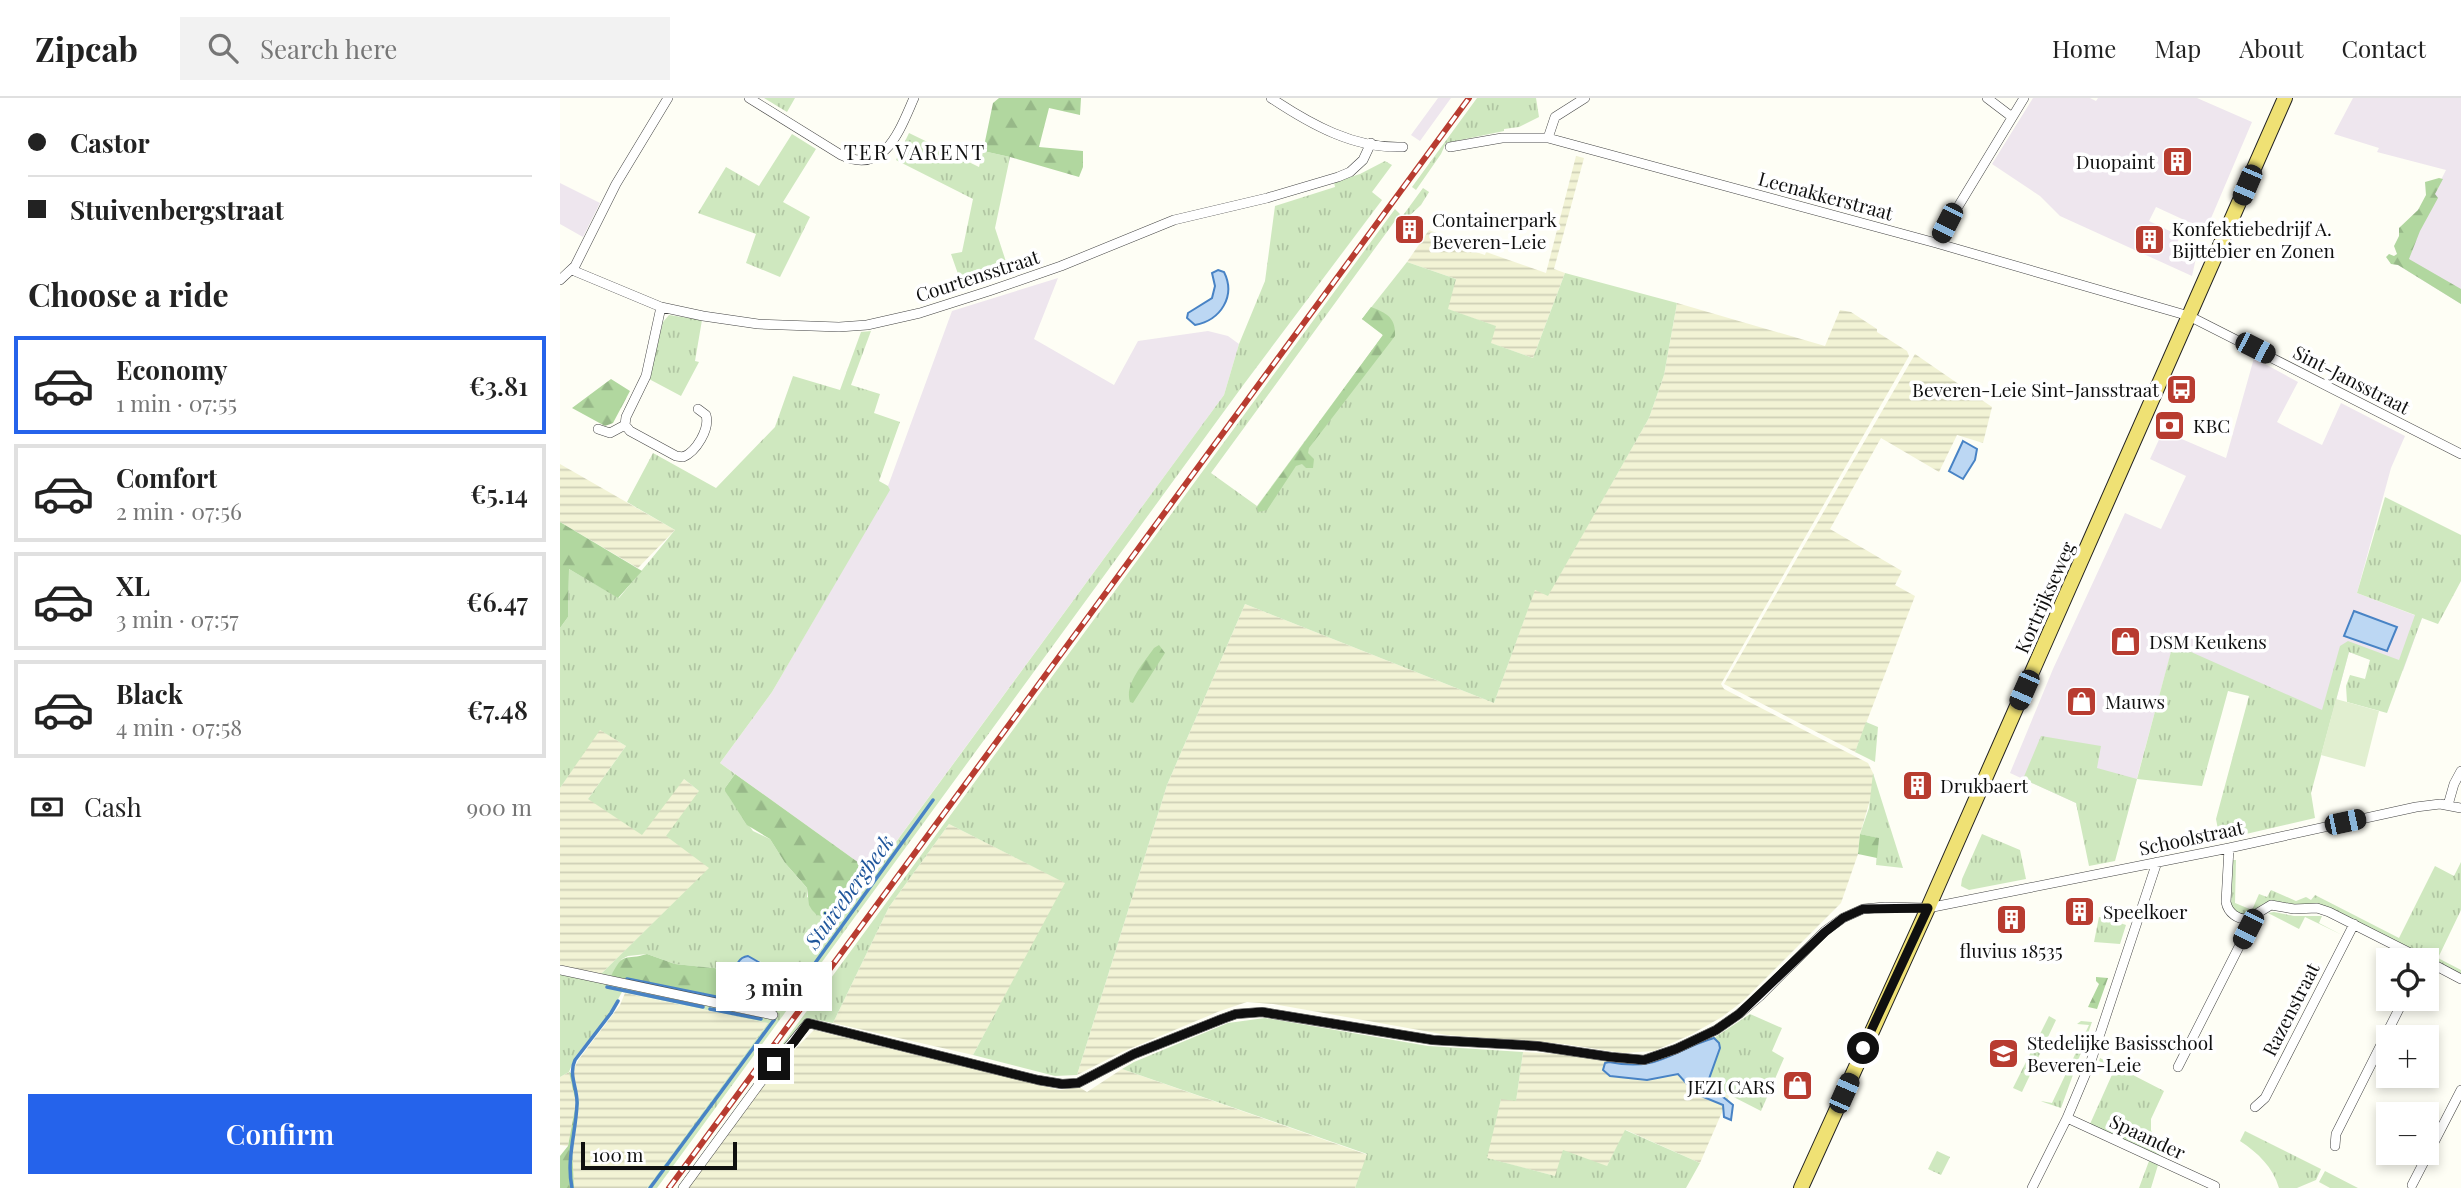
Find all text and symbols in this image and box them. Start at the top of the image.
search box [180,17,670,80]
text: Zipcab [35,26,138,70]
icon: search [204,29,242,67]
text: Search here [260,31,397,66]
text: Home [2052,32,2116,64]
text: Map [2154,32,2201,64]
text: About [2239,32,2303,64]
text: Contact [2341,32,2426,64]
text: Castor [70,125,150,160]
district label: TER VARENT [844,137,986,165]
building icon: Duopaint [2161,144,2195,178]
place label: Duopaint [2076,148,2155,174]
car [2230,162,2265,208]
street label: Leenakkerstraat [1756,165,1896,226]
text: Stuivenbergstraat [70,192,284,227]
car [1929,200,1966,246]
place label: Containerpark Beveren-Leie [1432,206,1558,254]
building icon: Containerpark Beveren-Leie [1392,213,1426,247]
place label: Konfektiebedrijf A. Bijttebier en Zonen [2172,215,2336,263]
building icon: Konfektiebedrijf A. Bijttebier en Zonen [2132,222,2166,256]
street label: Courtensstraat [912,243,1042,307]
text: Choose a ride [28,272,229,315]
car [2232,329,2279,367]
street label: Sint-Jansstraat [2289,338,2415,420]
text: Economy [116,352,227,387]
icon: car [32,354,95,417]
text: €3.81 [469,368,528,403]
bus stop icon: Beveren-Leie Sint-Jansstraat [2165,372,2199,406]
place label: Beveren-Leie Sint-Jansstraat [1912,376,2159,402]
text: 1 min · 07:55 [116,387,237,418]
bank icon: KBC [2153,408,2187,442]
place label: KBC [2193,412,2230,438]
text: Comfort [116,460,217,495]
icon: car [32,462,95,525]
text: €5.14 [470,476,528,511]
text: 2 min · 07:56 [116,495,242,526]
street label: Kortrijkseweg [2008,537,2080,657]
text: XL [116,568,150,603]
icon: car [32,570,95,633]
text: €6.47 [466,584,528,619]
text: 3 min · 07:57 [116,603,239,634]
shop icon: DSM Keukens [2109,624,2143,658]
place label: DSM Keukens [2149,628,2267,654]
car [2006,667,2043,713]
text: Black [116,676,183,711]
icon: car [32,678,95,741]
shop icon: Mauws [2065,684,2099,718]
place label: Mauws [2105,688,2165,714]
text: €7.48 [467,692,528,727]
text: 4 min · 07:58 [116,711,242,742]
building icon: Drukbaert [1900,768,1934,802]
place label: Drukbaert [1940,772,2028,798]
icon: cash [28,788,66,826]
text: Cash [84,789,142,824]
text: 900 m [467,791,532,822]
car [2323,807,2368,837]
street label: Schoolstraat [2136,813,2246,861]
water label: Stuivebergbeek [797,828,899,954]
building icon: Speelkoer [2063,894,2097,928]
place label: Speelkoer [2103,898,2188,924]
building icon: fluvius 18535 [1994,902,2028,936]
car [2230,906,2267,952]
place label: fluvius 18535 [1959,937,2063,963]
map controls [2376,948,2439,1165]
button: locate [2376,948,2439,1011]
street label: Razenstraat [2255,958,2325,1060]
callout: 3 min [716,962,832,1012]
text: 3 min [745,971,803,1002]
button: + [2376,1025,2439,1088]
place label: Stedelijke Basisschool Beveren-Leie [2027,1029,2214,1077]
route start [1847,1032,1879,1064]
school or university icon: Stedelijke Basisschool Beveren-Leie [1987,1036,2021,1070]
route end [758,1048,790,1080]
shop icon: JEZI CARS [1781,1069,1815,1103]
car [1826,1070,1863,1116]
place label: JEZI CARS [1687,1073,1775,1099]
button: Confirm [28,1094,532,1174]
button: − [2376,1102,2439,1165]
street label: Spaander [2106,1107,2191,1165]
scale bar [581,1139,737,1171]
text: 100 m [592,1141,643,1167]

